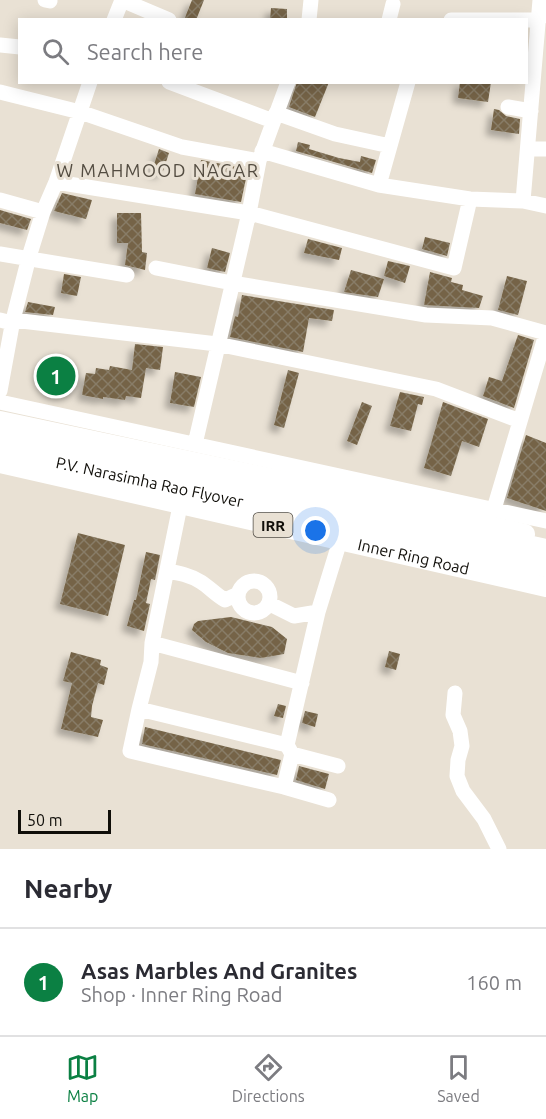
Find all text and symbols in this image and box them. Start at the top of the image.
search box [18,18,528,84]
icon: search [39,35,72,68]
text: Search here [87,39,203,64]
district label: W MAHMOOD NAGAR [57,160,259,180]
pin: 1 [36,354,76,398]
street label: P.V. Narasimha Rao Flyover [54,453,245,510]
road number: IRR [254,513,292,537]
your location [301,516,330,545]
street label: Inner Ring Road [356,535,471,578]
scale bar [18,807,111,834]
text: 50 m [27,811,63,829]
text: Nearby [24,874,112,903]
text: Asas Marbles And Granites [81,958,357,983]
text: 1 [38,971,49,994]
text: 160 m [466,971,522,994]
text: Shop · Inner Ring Road [81,983,282,1006]
tab: Map [66,1051,99,1105]
tab: Directions [232,1051,305,1105]
tab: Saved [437,1051,480,1105]

